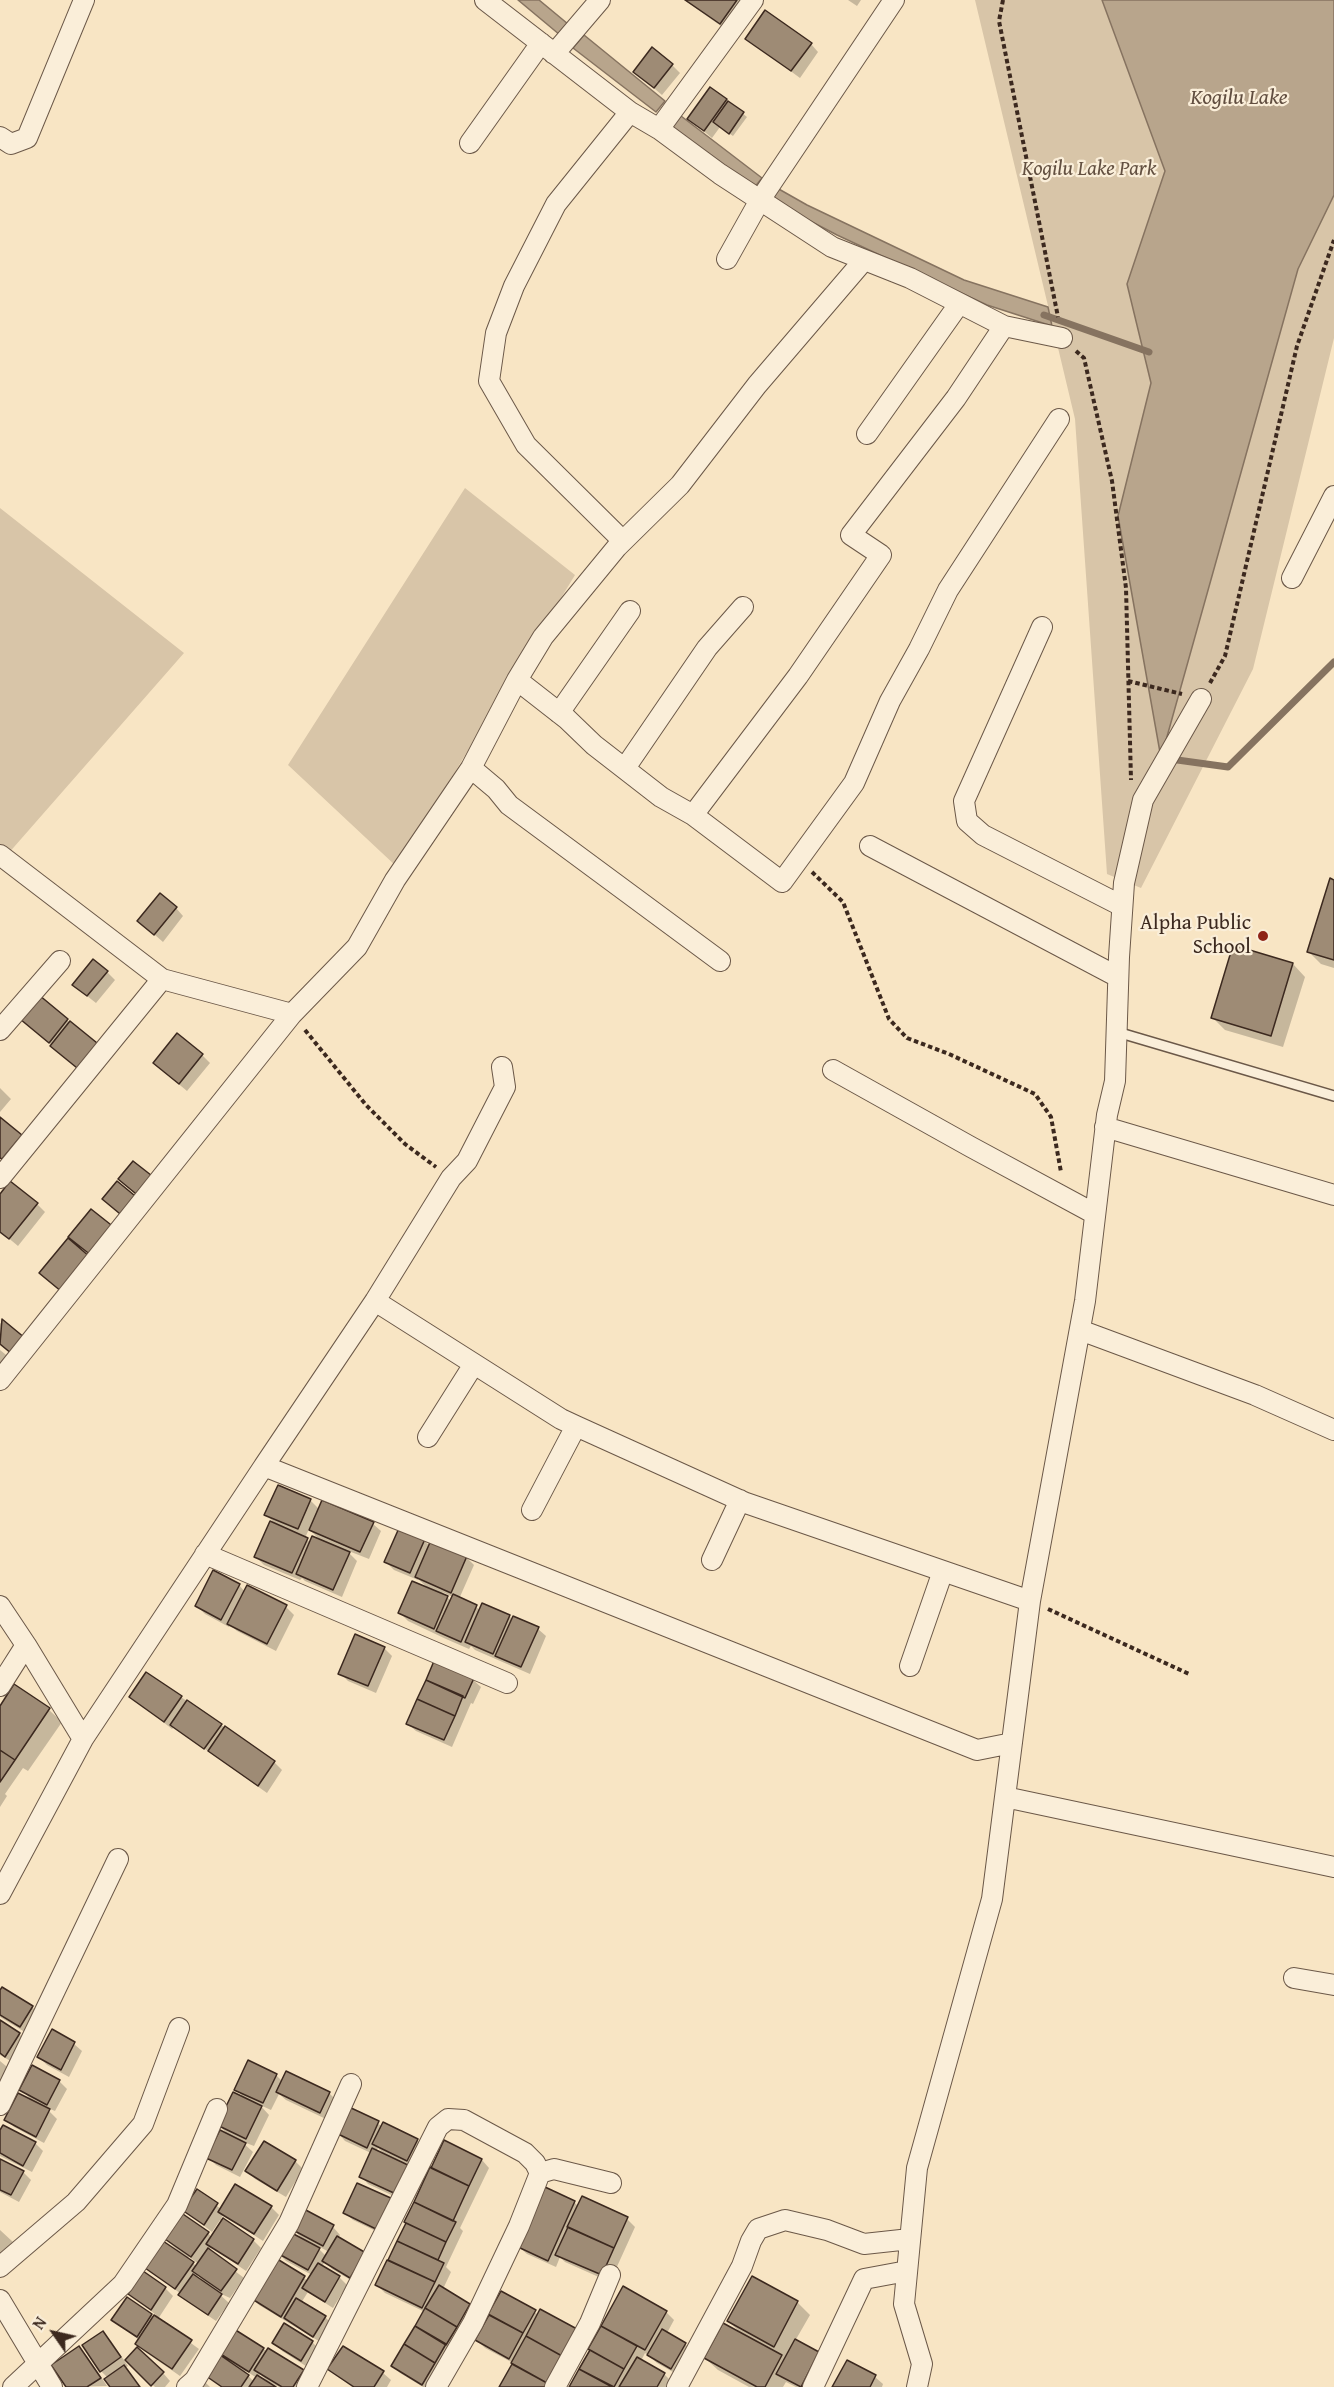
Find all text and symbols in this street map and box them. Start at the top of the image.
water label: Kogilu Lake [1190,85,1288,111]
park label: Kogilu Lake Park [1022,157,1156,183]
place label: Alpha Public School [1140,911,1251,961]
marker: Alpha Public School [1256,929,1270,943]
north arrow [24,2303,84,2363]
text: N [26,2312,52,2334]

